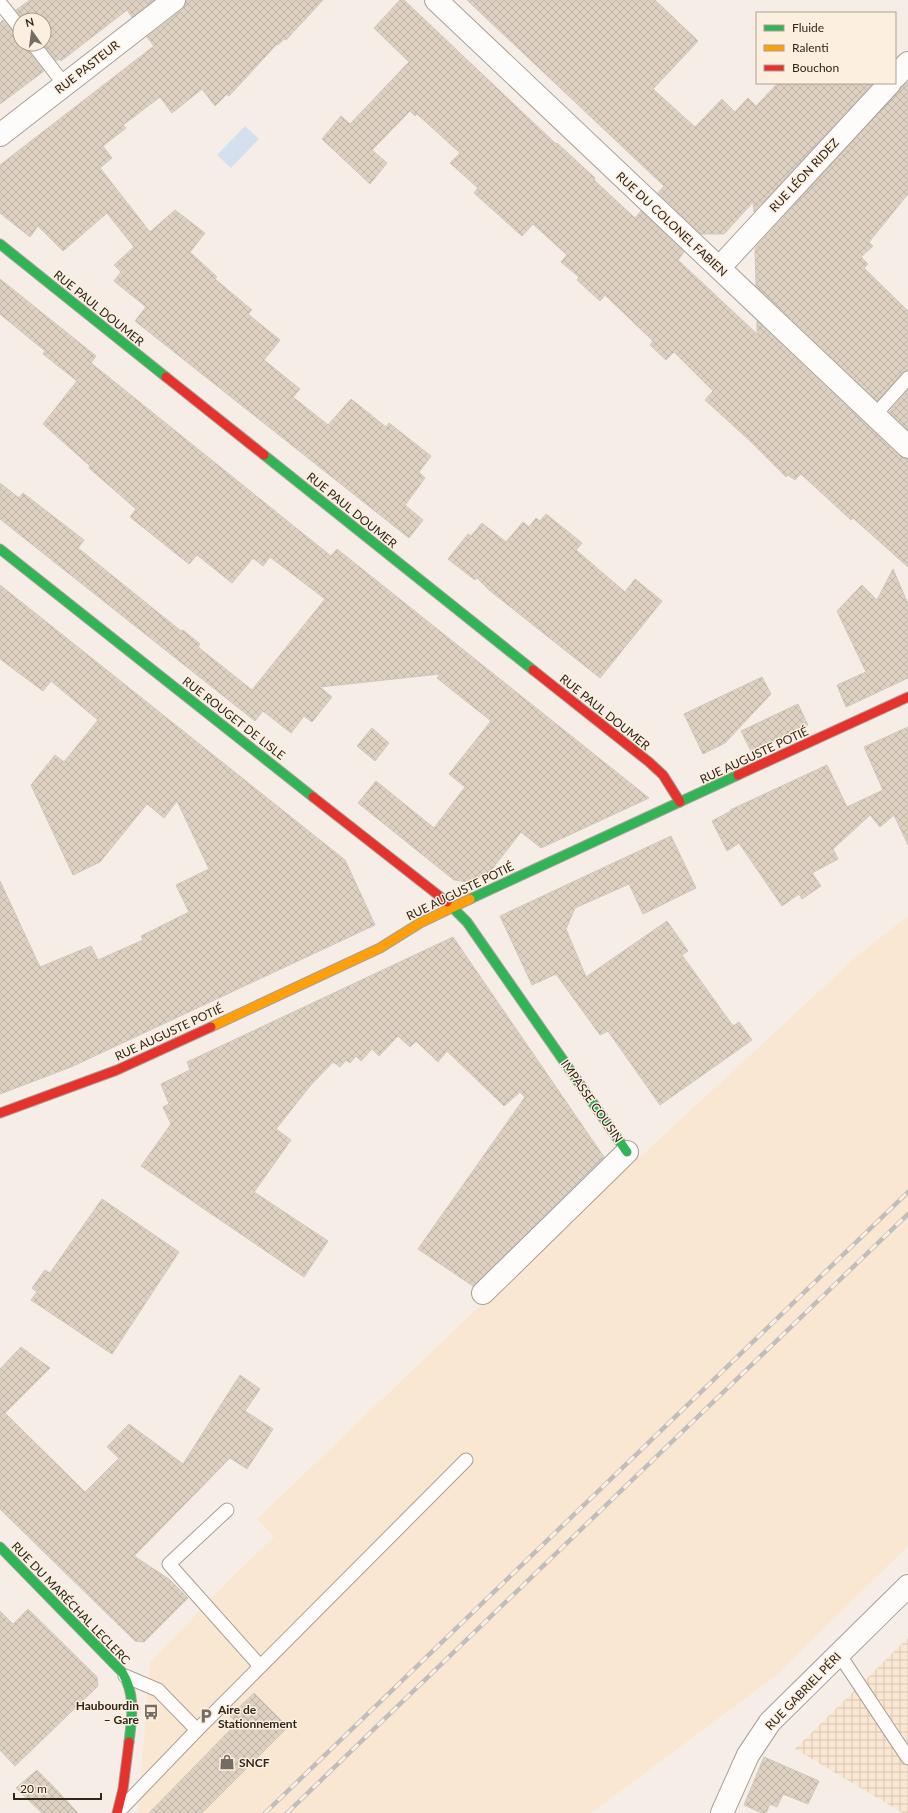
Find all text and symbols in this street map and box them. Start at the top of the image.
north arrow [12,12,52,52]
legend [756,12,896,84]
text: N [24,14,35,29]
text: Fluide [792,20,824,35]
street label: RUE PASTEUR [52,37,123,97]
text: Ralenti [792,40,829,55]
text: Bouchon [792,60,839,75]
street label: RUE LÉON RIDEZ [766,135,842,215]
street label: RUE DU COLONEL FABIEN [613,169,731,279]
street label: RUE PAUL DOUMER [51,267,147,349]
street label: RUE PAUL DOUMER [304,469,400,551]
street label: RUE PAUL DOUMER [557,671,653,753]
street label: RUE ROUGET DE LISLE [180,673,288,763]
street label: RUE AUGUSTE POTIÉ [698,723,811,787]
street label: RUE AUGUSTE POTIÉ [404,858,516,924]
street label: RUE AUGUSTE POTIÉ [113,1000,226,1064]
street label: IMPASSE COUSIN [558,1057,626,1145]
street label: RUE DU MARÉCHAL LECLERC [8,1539,134,1667]
street label: RUE GABRIEL PÉRI [762,1649,844,1733]
place label: Haubourdin – Gare [76,1698,140,1727]
place label: Aire de Stationnement [217,1702,297,1731]
bus stop icon: Haubourdin – Gare [142,1703,160,1721]
parking icon: Aire de Stationnement [197,1707,215,1725]
shop icon: SNCF [218,1753,236,1771]
place label: SNCF [239,1755,270,1770]
scale bar [14,1775,101,1801]
text: 20 m [20,1781,47,1796]

